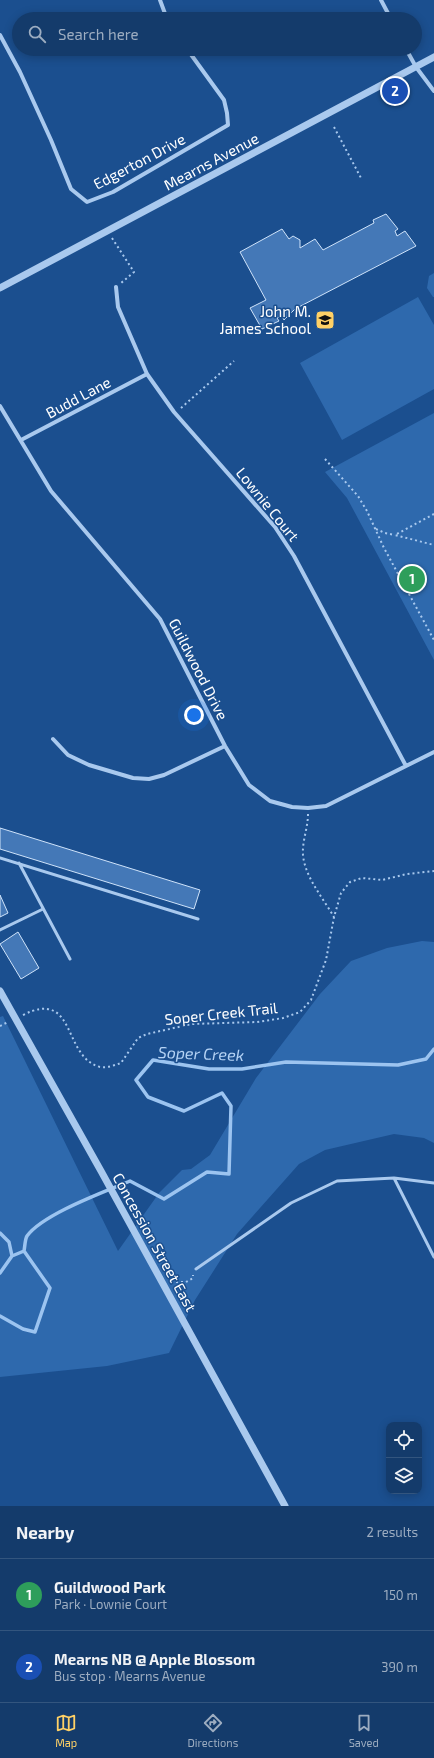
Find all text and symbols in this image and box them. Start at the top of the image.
search box [12,12,422,56]
icon: search [26,23,48,45]
text: Search here [58,25,139,43]
pin: 2 [382,76,408,106]
street label: Mearns Avenue [160,128,262,194]
street label: Edgerton Drive [90,129,188,193]
place label: John M. James School [220,302,312,337]
school or university icon: John M. James School [314,309,336,331]
street label: Budd Lane [42,372,114,422]
street label: Lownie Court [233,463,303,545]
pin: 1 [399,564,425,594]
street label: Guildwood Drive [166,615,232,723]
your location [184,705,204,725]
street label: Soper Creek Trail [164,998,279,1028]
water label: Soper Creek [158,1042,244,1064]
street label: Concession Street East [109,1170,201,1315]
map controls [386,1422,422,1494]
button: locate [386,1422,422,1458]
button: layers [386,1458,422,1494]
text: Nearby [16,1522,74,1542]
text: 2 results [366,1524,418,1540]
text: Guildwood Park [54,1578,166,1596]
text: 1 [26,1587,32,1603]
text: 150 m [384,1587,418,1603]
text: Park · Lownie Court [54,1596,167,1612]
text: Mearns NB @ Apple Blossom [54,1650,255,1668]
text: 2 [25,1659,33,1675]
text: 390 m [381,1659,418,1675]
text: Bus stop · Mearns Avenue [54,1668,205,1684]
tab: Map [55,1712,77,1749]
tab: Directions [188,1712,238,1749]
tab: Saved [349,1712,379,1749]

